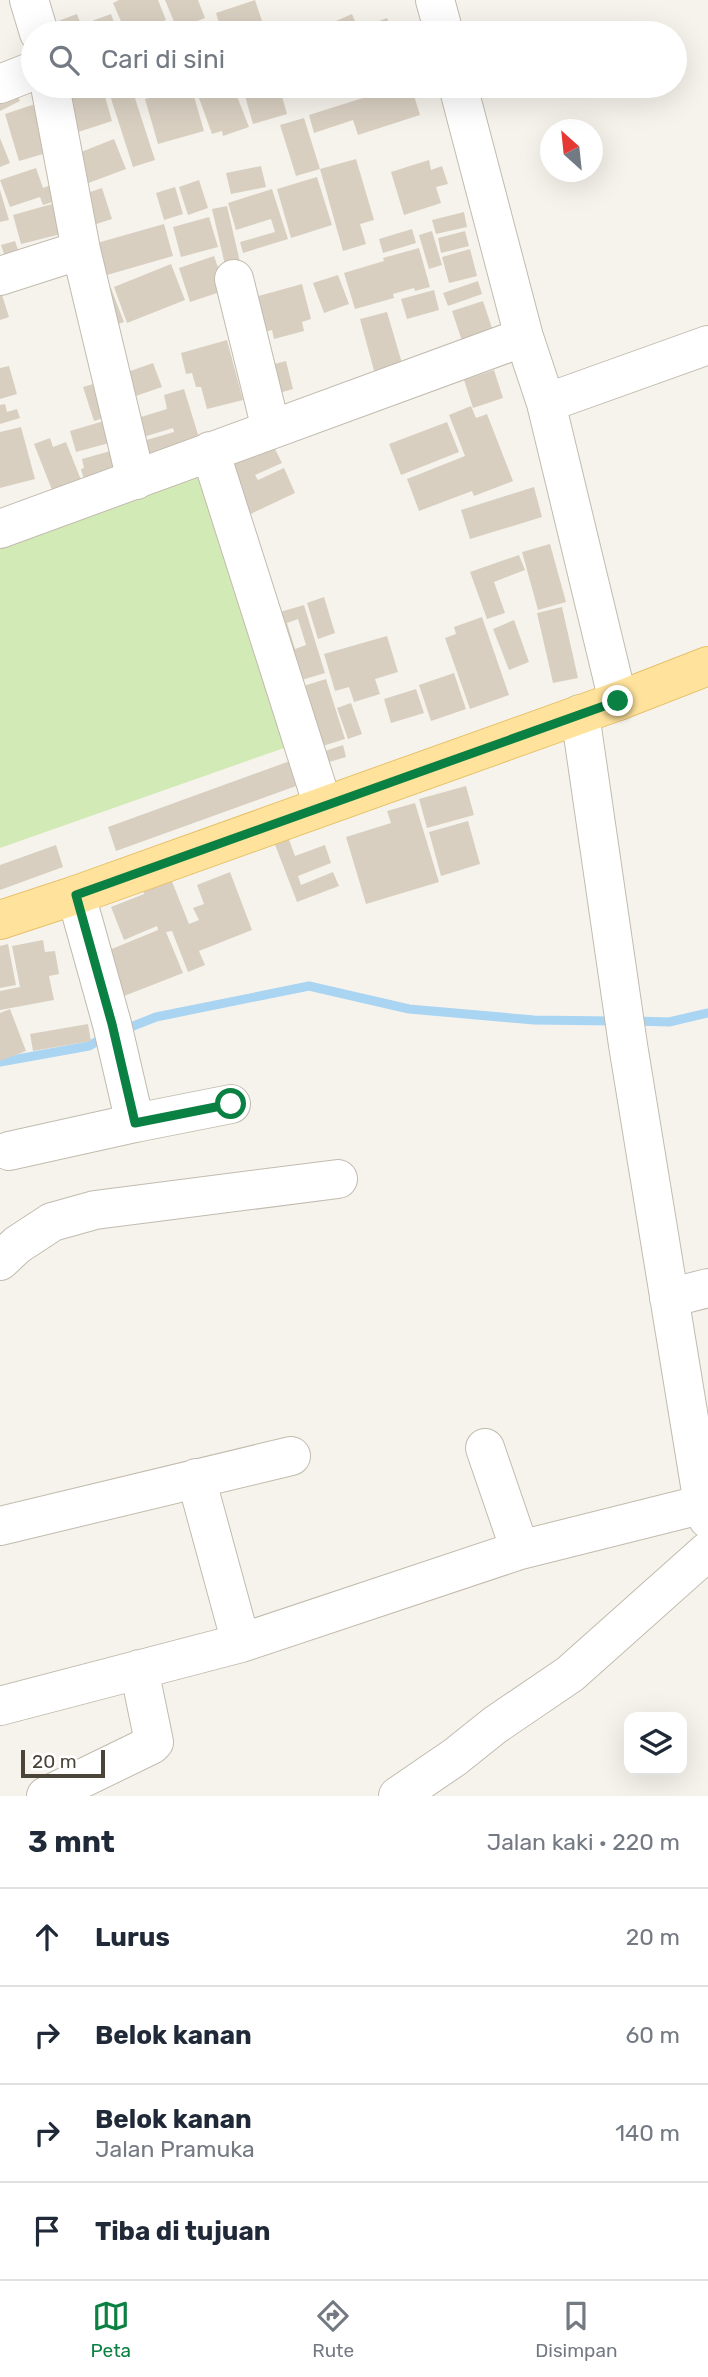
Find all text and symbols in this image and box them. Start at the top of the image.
search box [21,21,687,98]
icon: search [45,41,83,79]
text: Cari di sini [101,44,225,75]
north arrow [540,119,603,182]
route end [602,685,633,716]
route start [215,1088,246,1119]
map controls [624,1712,687,1775]
button: layers [624,1712,687,1775]
scale bar [21,1747,105,1779]
text: 20 m [32,1750,77,1773]
text: 3 mnt [28,1824,115,1860]
text: Jalan kaki · 220 m [487,1828,680,1856]
icon: ahead [28,1918,66,1956]
text: Lurus [95,1922,170,1953]
text: 20 m [626,1923,680,1951]
icon: right [28,2016,66,2054]
text: Belok kanan [95,2020,252,2051]
text: 60 m [625,2021,680,2049]
text: Belok kanan [95,2104,252,2135]
icon: right [28,2114,66,2152]
text: 140 m [615,2119,680,2147]
text: Jalan Pramuka [95,2135,255,2163]
icon: arrive [28,2212,66,2250]
text: Tiba di tujuan [95,2216,270,2247]
tab: Peta [91,2297,131,2362]
tab: Rute [312,2297,354,2362]
tab: Disimpan [535,2297,617,2362]

